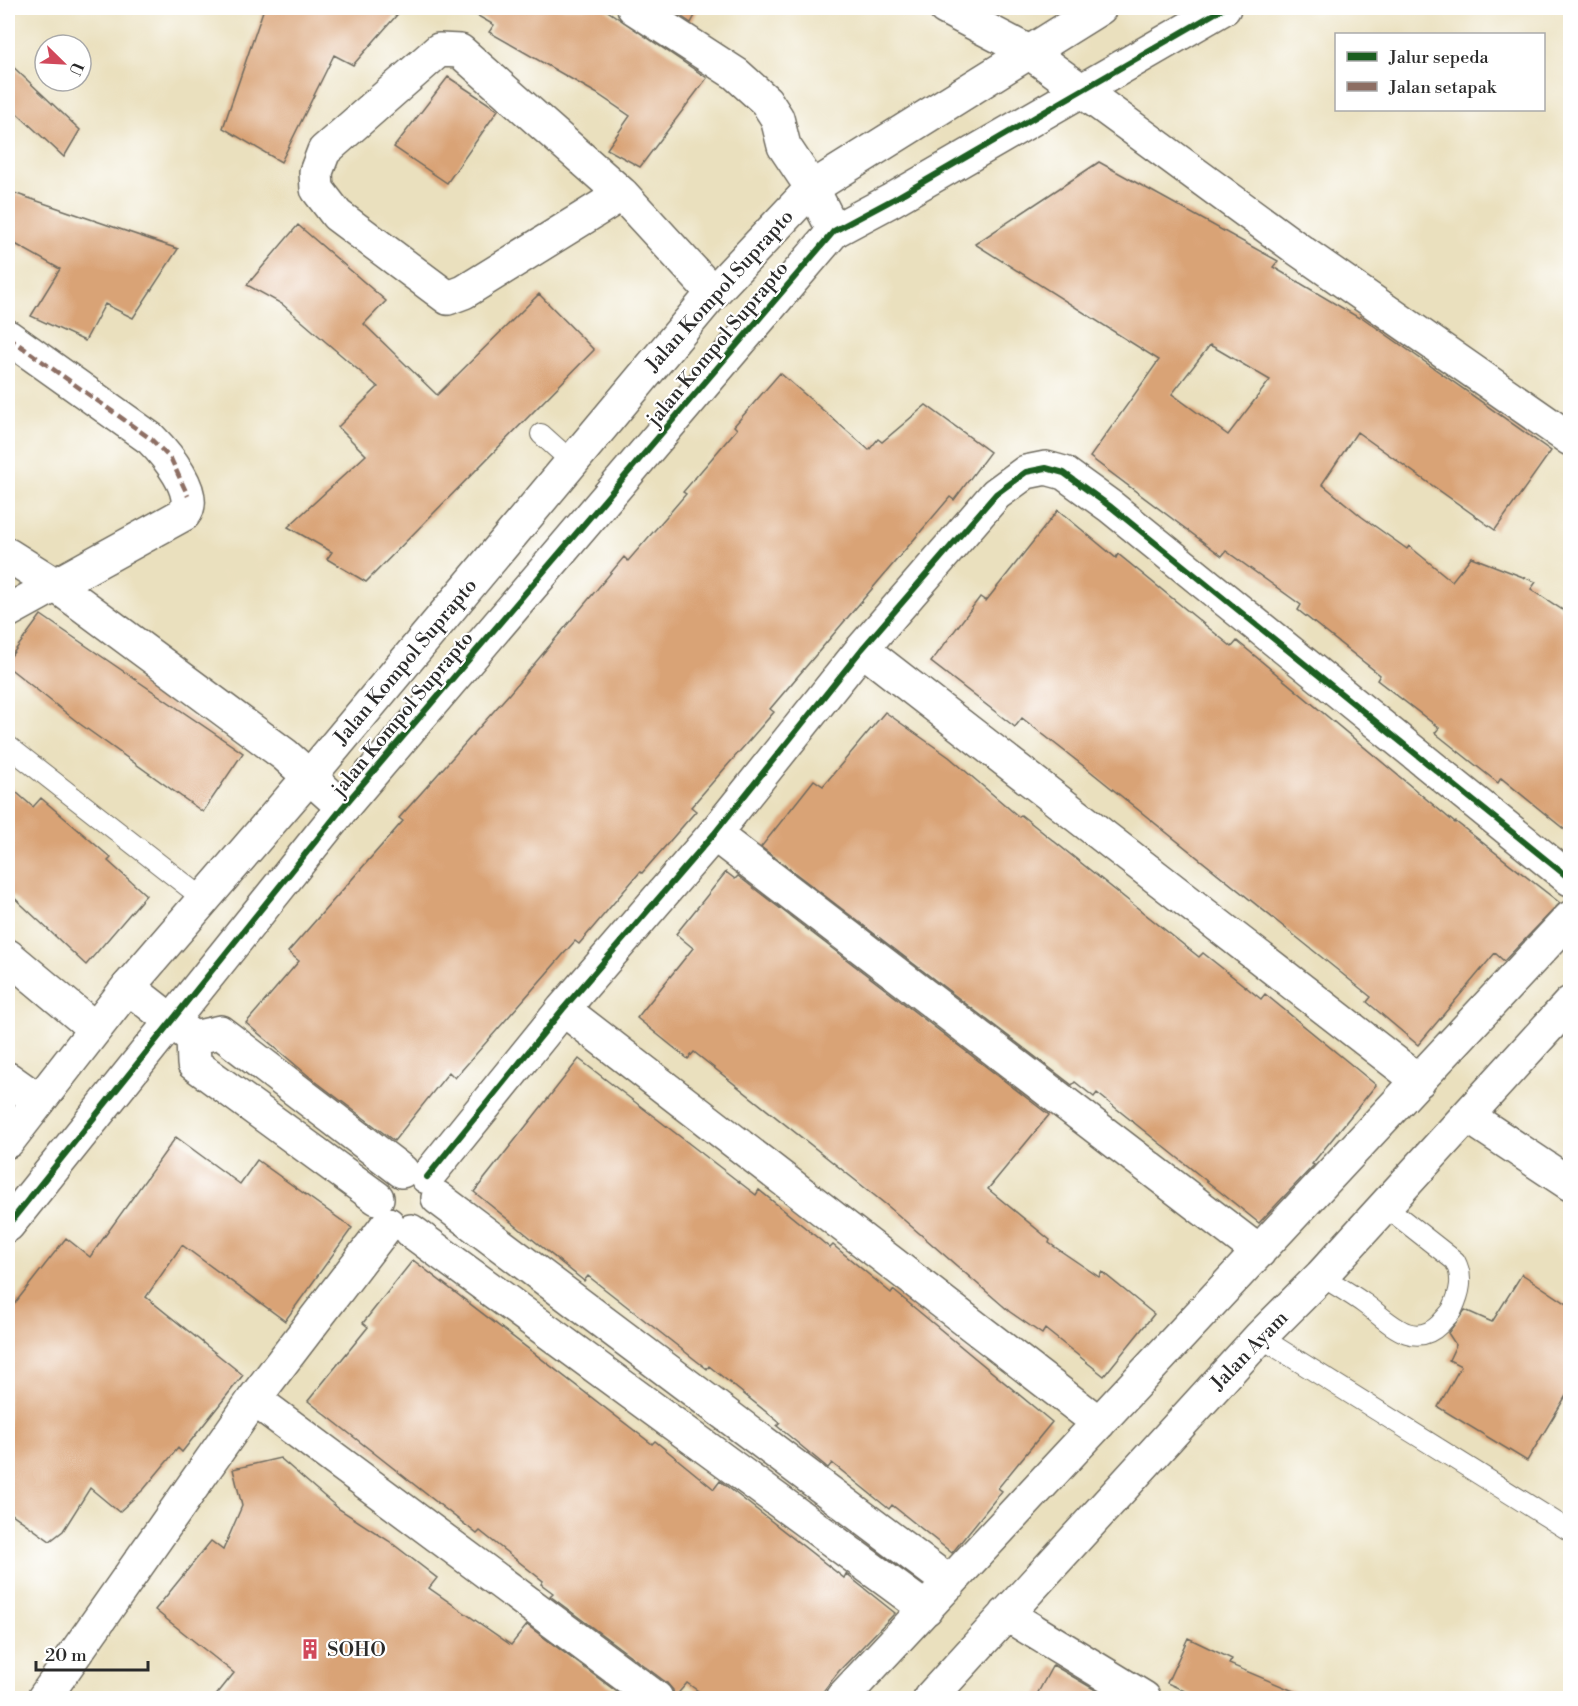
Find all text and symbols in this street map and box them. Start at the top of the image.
north arrow [33,33,93,93]
legend [1335,33,1545,111]
text: Jalur sepeda [1388,46,1490,69]
text: U [64,59,87,79]
text: Jalan setapak [1388,76,1498,99]
street label: Jalan Kompol Suprapto [640,205,799,378]
street label: jalan Kompol Suprapto [641,256,794,432]
street label: Jalan Kompol Suprapto [329,574,483,751]
street label: jalan Kompol Suprapto [326,626,479,802]
street label: Jalan Ayam [1205,1306,1294,1397]
scale bar [36,1634,148,1672]
building icon: SOHO [298,1637,322,1661]
place label: SOHO [327,1638,386,1663]
text: 20 m [45,1644,87,1667]

